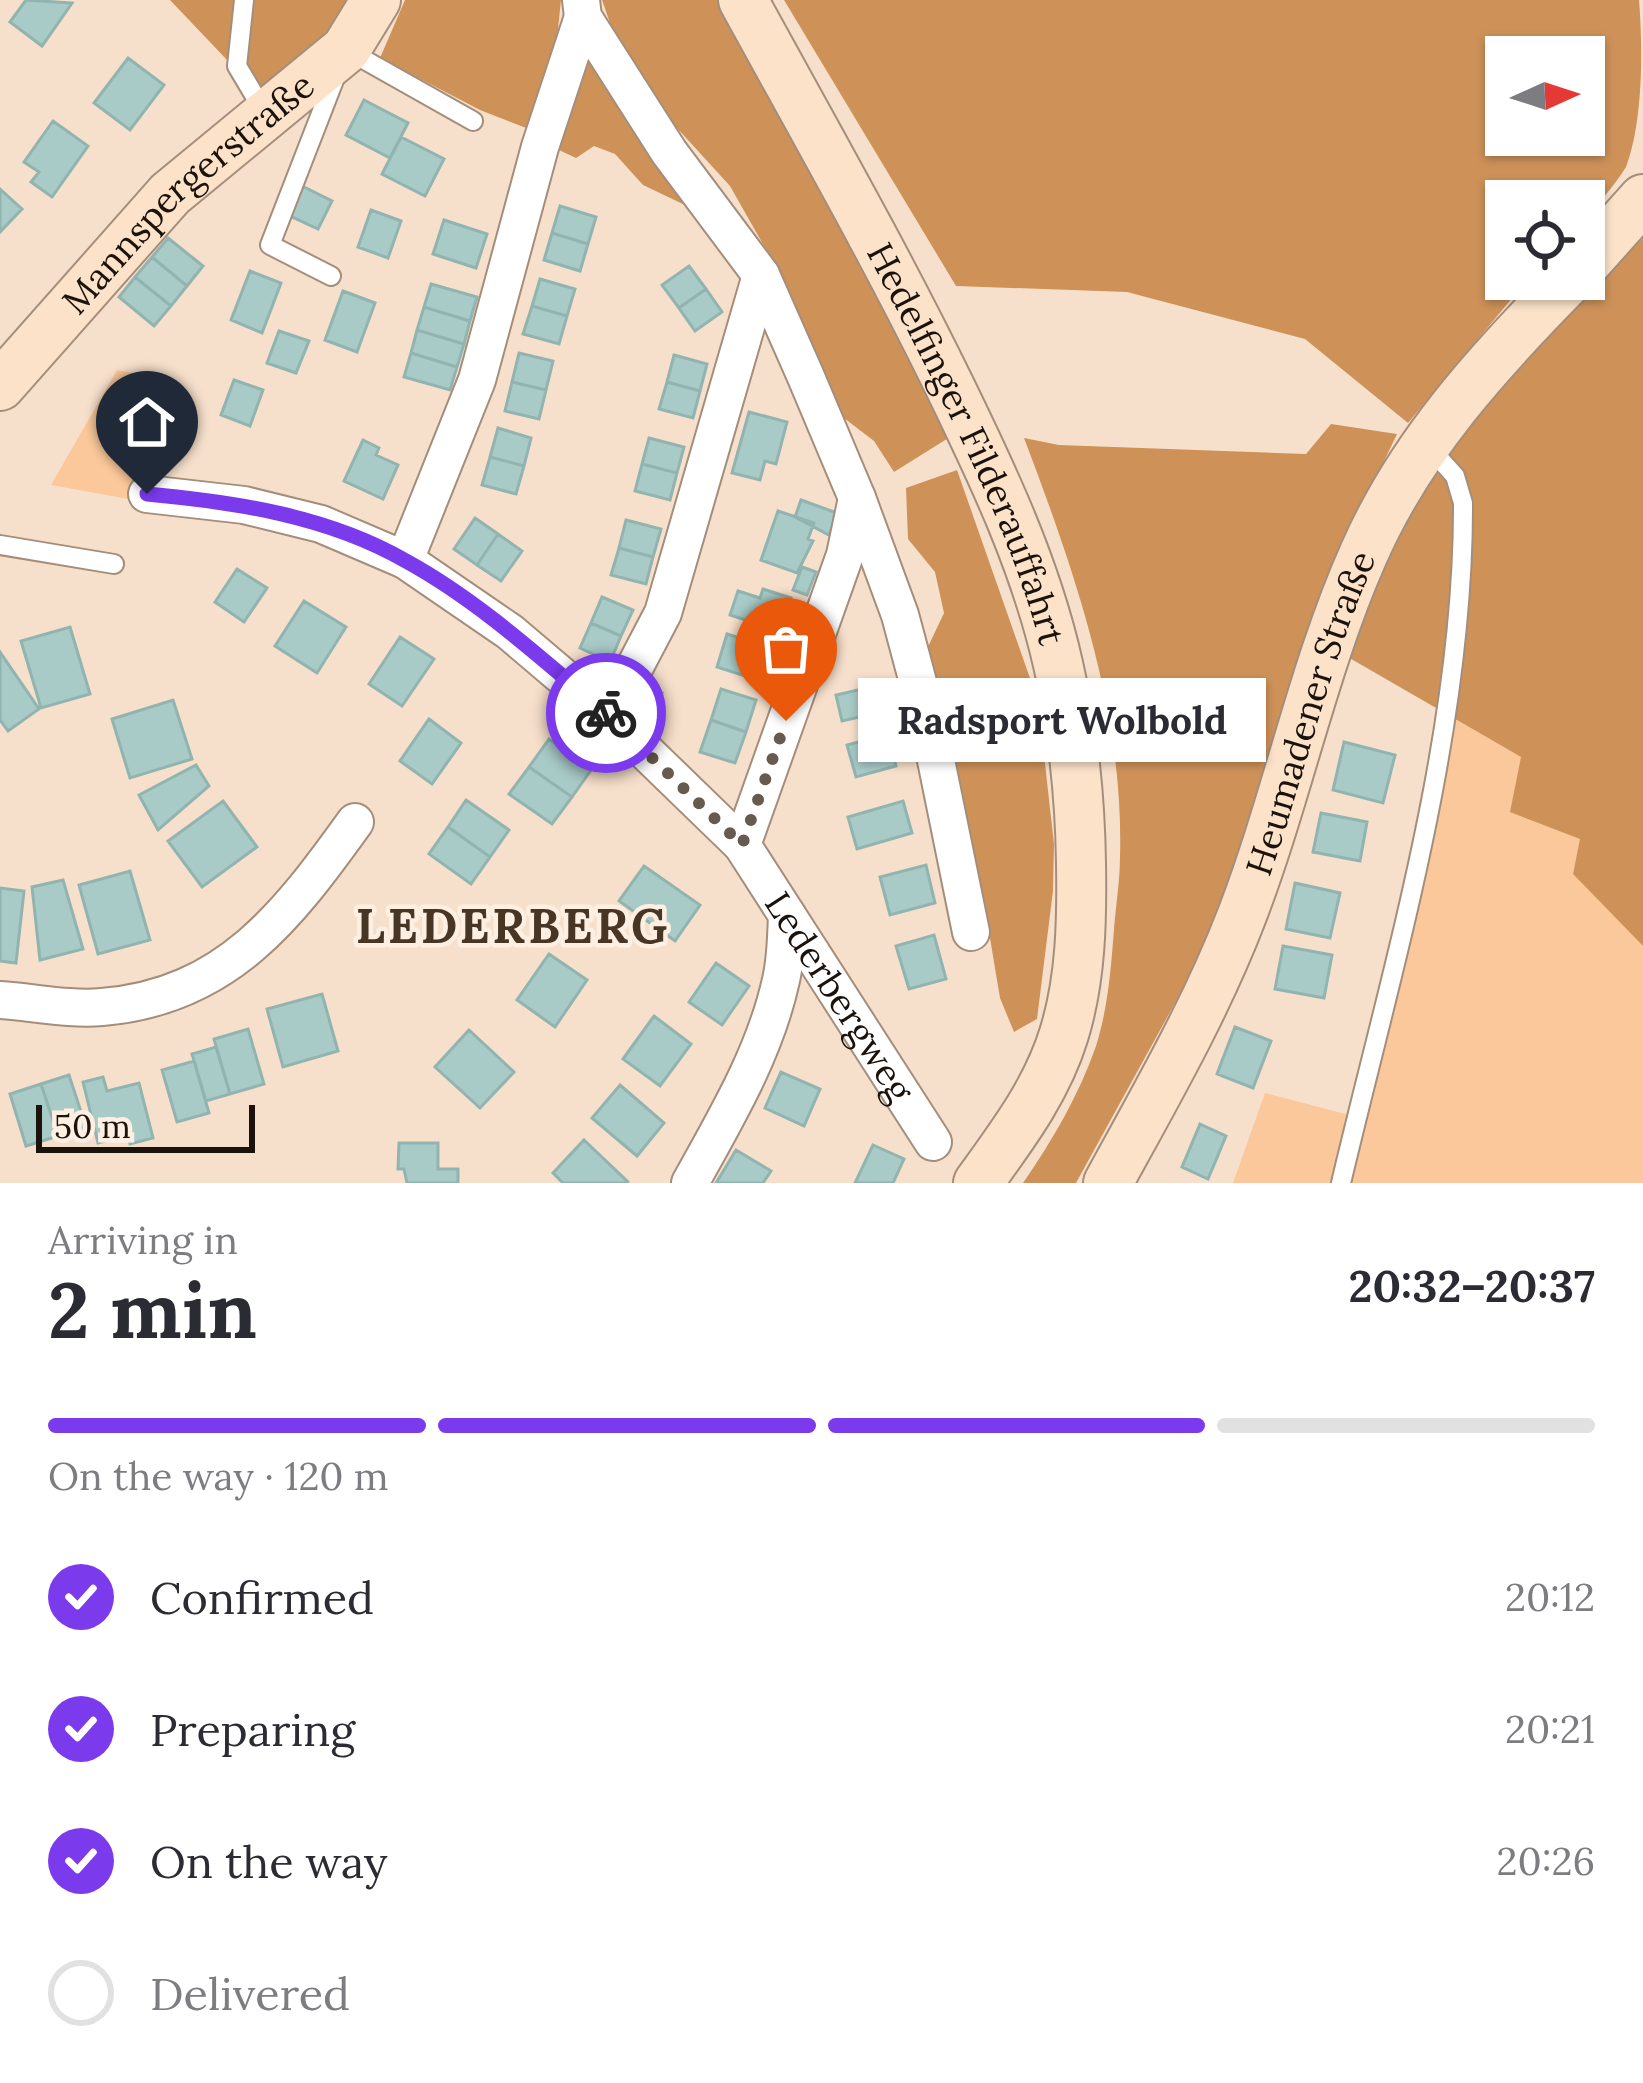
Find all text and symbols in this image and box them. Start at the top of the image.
north arrow [1485,36,1605,156]
map controls [1485,36,1605,300]
street label: Mannspergerstraße [52,62,323,323]
button: locate [1485,180,1605,300]
street label: Hedelfinger Filderauffahrt [857,235,1075,650]
pin [96,371,198,494]
icon: home [114,389,180,455]
street label: Heumadener Straße [1235,544,1385,881]
pin [735,598,837,721]
icon: bag [753,616,819,682]
courier [546,653,666,773]
callout: Radsport Wolbold [858,679,1266,763]
icon: bike [573,680,639,746]
text: Radsport Wolbold [897,695,1227,745]
street label: Lederbergweg [755,883,925,1111]
district label: LEDERBERG [356,895,670,956]
scale bar [36,1099,255,1152]
text: 50 m [54,1105,131,1147]
text: Arriving in [48,1215,238,1265]
text: 20:32–20:37 [1348,1257,1595,1314]
text: 2 min [48,1260,257,1359]
text: On the way · 120 m [48,1451,389,1501]
icon: check [48,1564,114,1630]
text: Confirmed [150,1569,374,1626]
text: 20:12 [1505,1572,1595,1622]
icon: check [48,1696,114,1762]
text: Preparing [150,1701,355,1758]
text: 20:21 [1505,1704,1595,1754]
icon: check [48,1828,114,1894]
text: On the way [150,1833,388,1890]
text: 20:26 [1497,1836,1595,1886]
text: Delivered [150,1965,350,2022]

